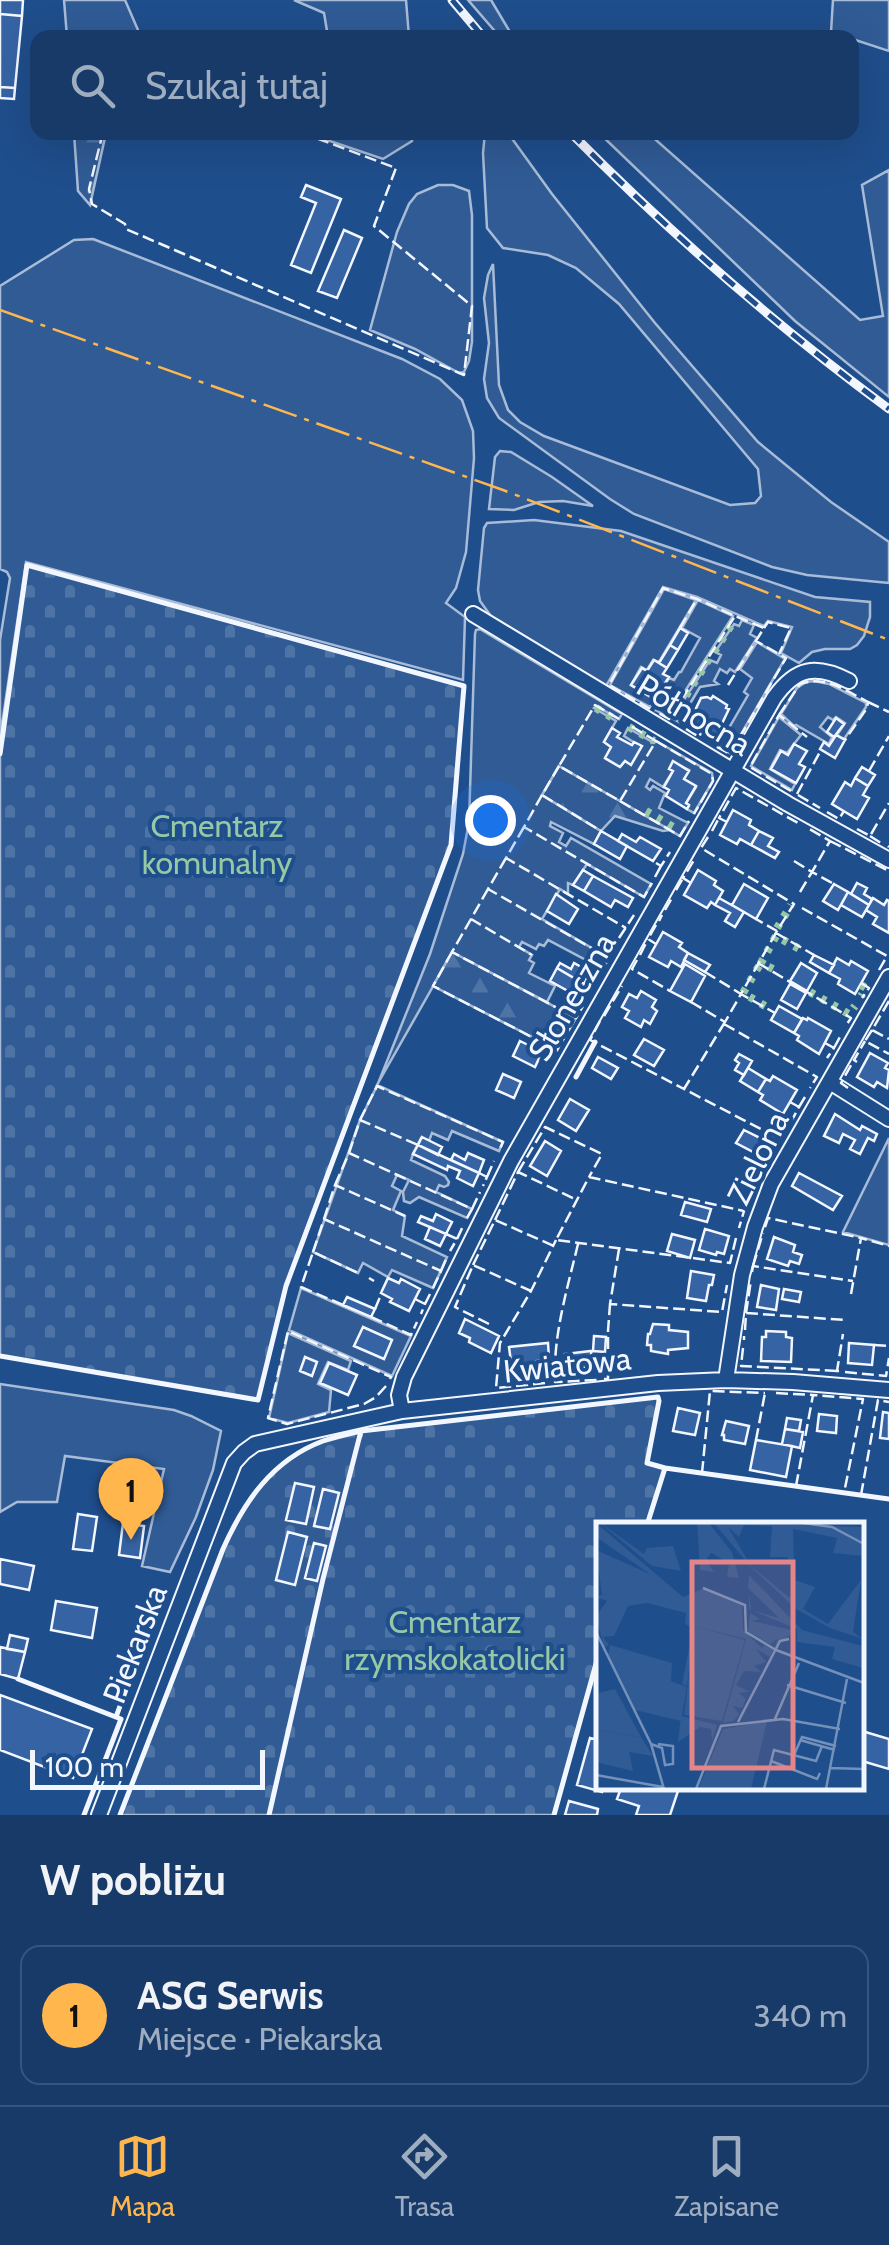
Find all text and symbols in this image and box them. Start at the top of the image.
search box [30,30,859,140]
icon: search [65,58,120,113]
text: Szukaj tutaj [145,62,328,109]
street label: Północna [630,665,759,764]
your location [465,795,516,846]
park label: Cmentarz komunalny [142,806,292,882]
street label: Słoneczna [519,925,624,1068]
street label: Zielona [718,1104,797,1211]
street label: Kwiatowa [501,1338,633,1391]
pin: 1 [98,1458,164,1540]
inset map [596,1522,864,1790]
street label: Piekarska [94,1578,175,1709]
park label: Cmentarz rzymskokatolicki [344,1602,566,1678]
scale bar [30,1745,265,1790]
text: 100 m [45,1750,124,1784]
text: W pobliżu [40,1854,226,1906]
text: ASG Serwis [137,1972,324,2019]
text: 1 [69,1996,80,2035]
text: 340 m [754,1996,847,2035]
text: Miejsce · Piekarska [137,2019,382,2058]
tab: Mapa [110,2129,175,2223]
tab: Trasa [395,2129,454,2223]
tab: Zapisane [674,2129,779,2223]

